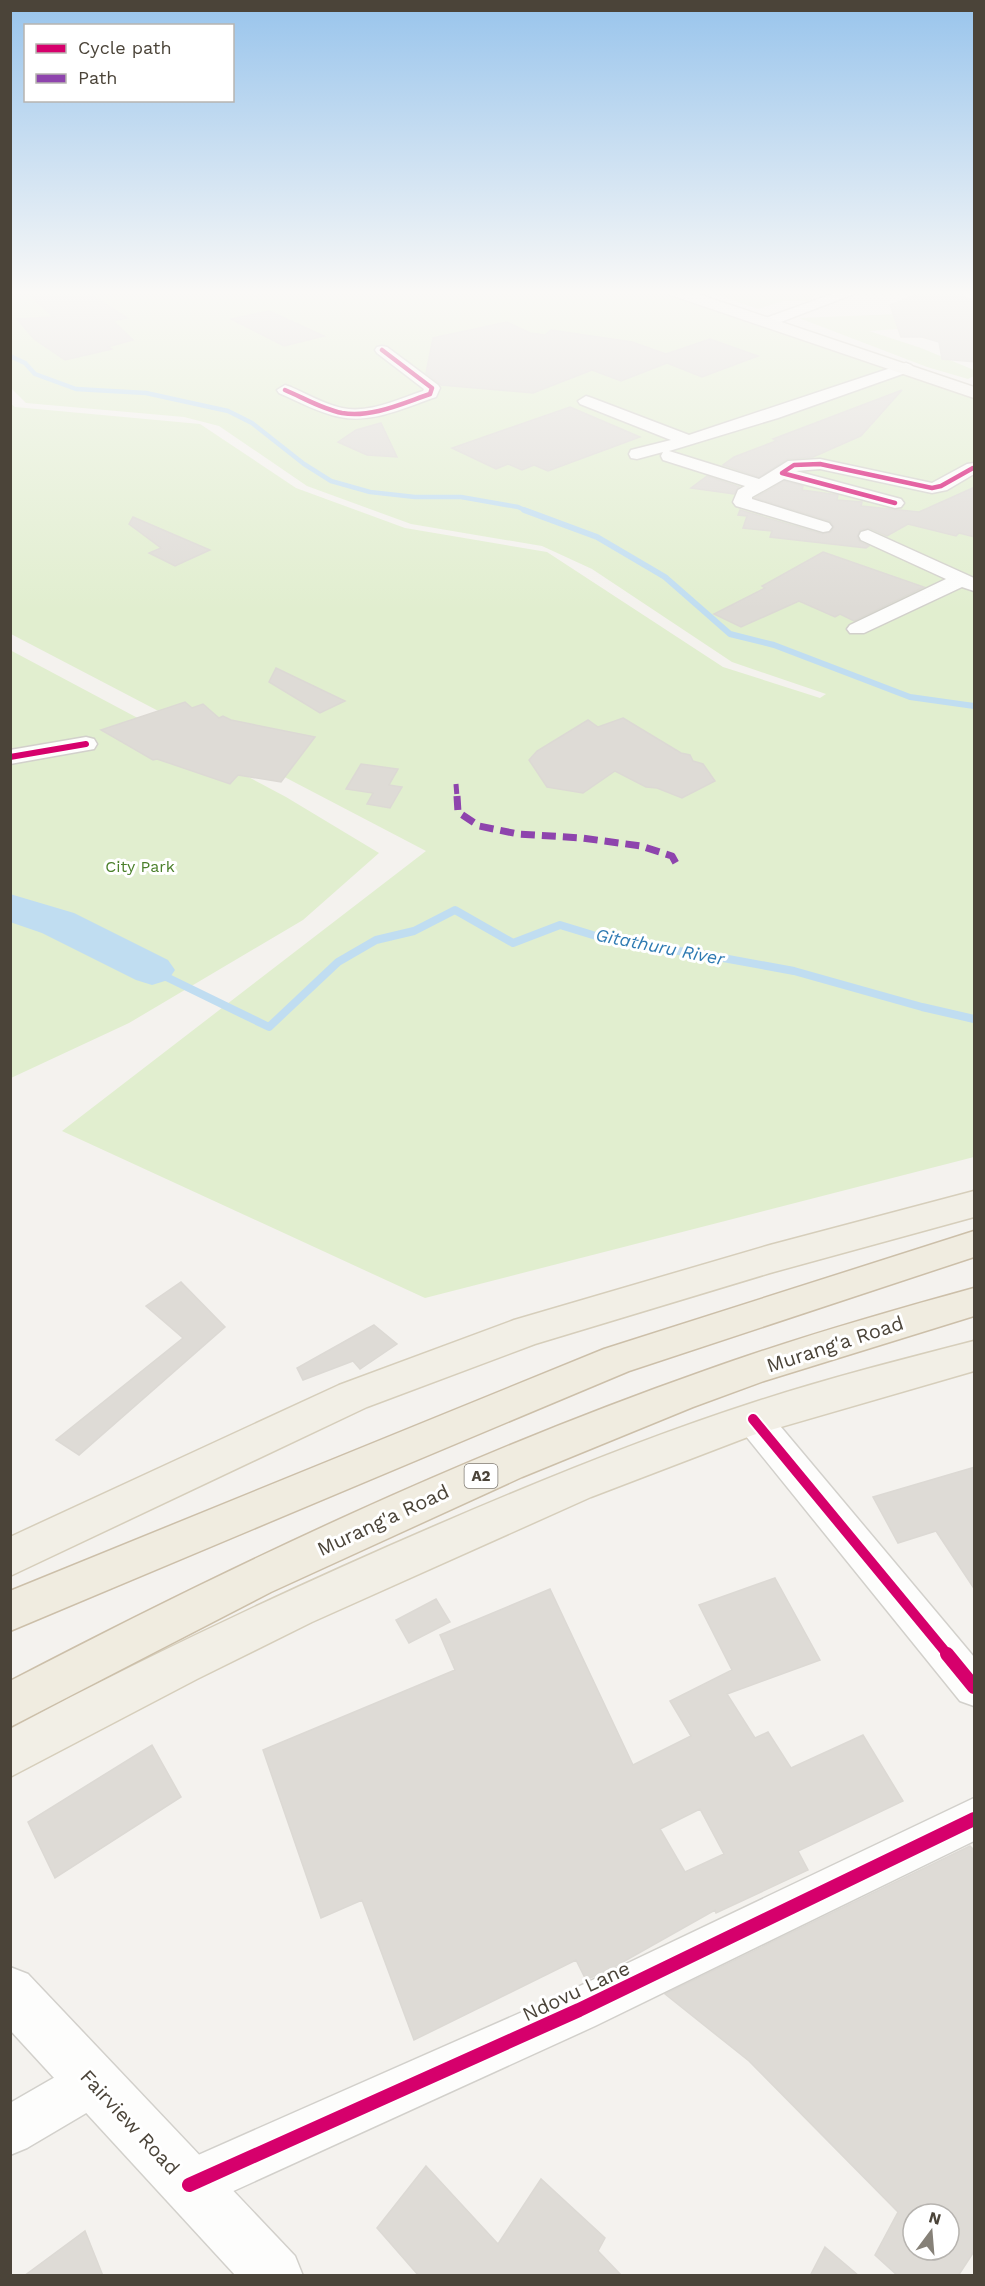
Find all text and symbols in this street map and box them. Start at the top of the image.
legend [24,24,234,102]
text: Cycle path [78,37,172,58]
text: Path [78,67,118,88]
park label: City Park [105,857,175,876]
water label: Gitathuru River [594,924,727,969]
street label: Murang'a Road [763,1311,907,1377]
road number: A2 [464,1464,498,1488]
street label: Murang'a Road [313,1479,453,1561]
street label: Ndovu Lane [518,1956,634,2026]
street label: Fairview Road [75,2064,185,2180]
north arrow [901,2202,961,2262]
text: N [927,2207,943,2229]

